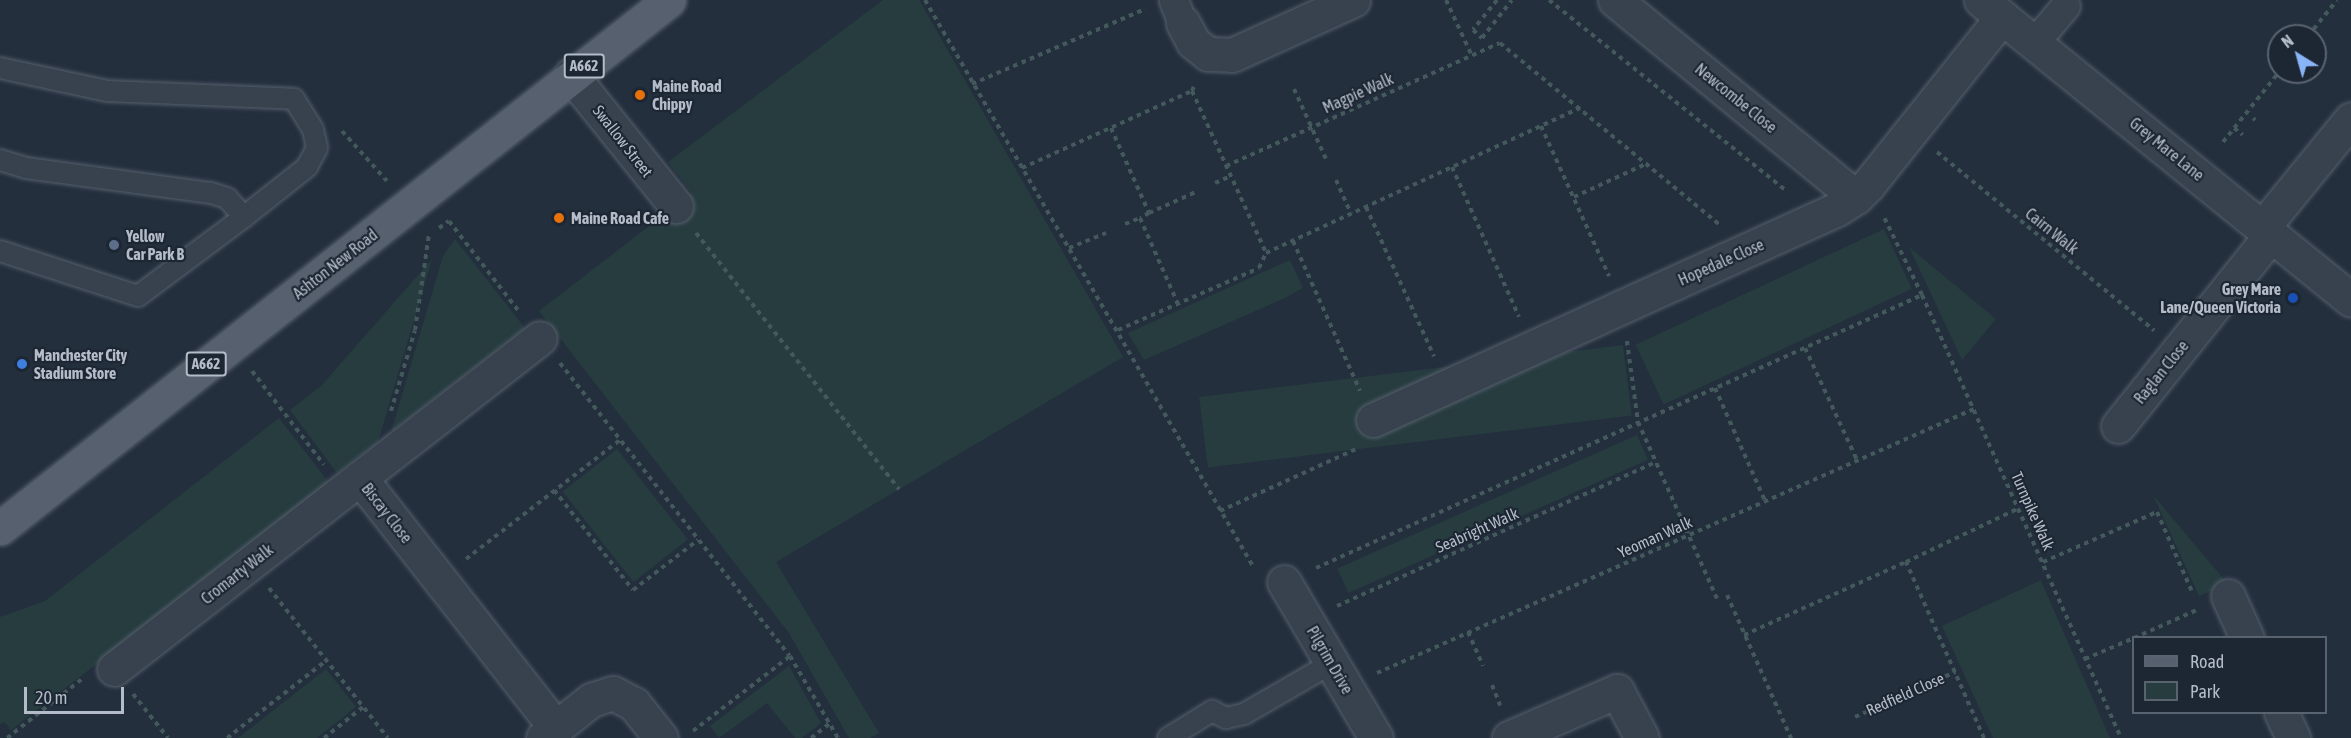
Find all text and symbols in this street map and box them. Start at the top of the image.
north arrow [2267,24,2327,84]
text: N [2278,31,2297,51]
road number: A662 [563,54,605,78]
street label: Newcombe Close [1691,59,1781,137]
street label: Magpie Walk [1320,69,1396,117]
place label: Maine Road Chippy [652,76,722,114]
marker: Maine Road Chippy [633,88,647,102]
street label: Swallow Street [589,101,657,181]
street label: Grey Mare Lane [2126,113,2208,185]
street label: Cairn Walk [2022,204,2082,258]
place label: Maine Road Cafe [571,208,669,228]
marker: Maine Road Cafe [552,211,566,225]
street label: Ashton New Road [289,225,381,303]
place label: Yellow Car Park B [126,226,184,264]
street label: Hopedale Close [1675,235,1767,289]
marker: Yellow Car Park B [107,238,121,252]
place label: Grey Mare Lane/Queen Victoria [2160,279,2281,317]
marker: Grey Mare Lane/Queen Victoria [2286,291,2300,305]
street label: Raglan Close [2130,337,2192,407]
place label: Manchester City Stadium Store [34,345,127,383]
road number: A662 [185,352,227,376]
marker: Manchester City Stadium Store [15,357,29,371]
street label: Turnpike Walk [2007,469,2059,553]
street label: Biscay Close [358,479,416,547]
street label: Seabright Walk [1433,503,1521,557]
street label: Yeoman Walk [1615,512,1695,562]
street label: Cromarty Walk [197,540,277,608]
street label: Pilgrim Drive [1303,623,1357,697]
legend [2132,636,2327,714]
text: Road [2190,651,2224,672]
street label: Redfield Close [1863,668,1947,720]
scale bar [27,675,128,713]
text: Park [2190,681,2220,702]
text: 20 m [35,687,67,708]

